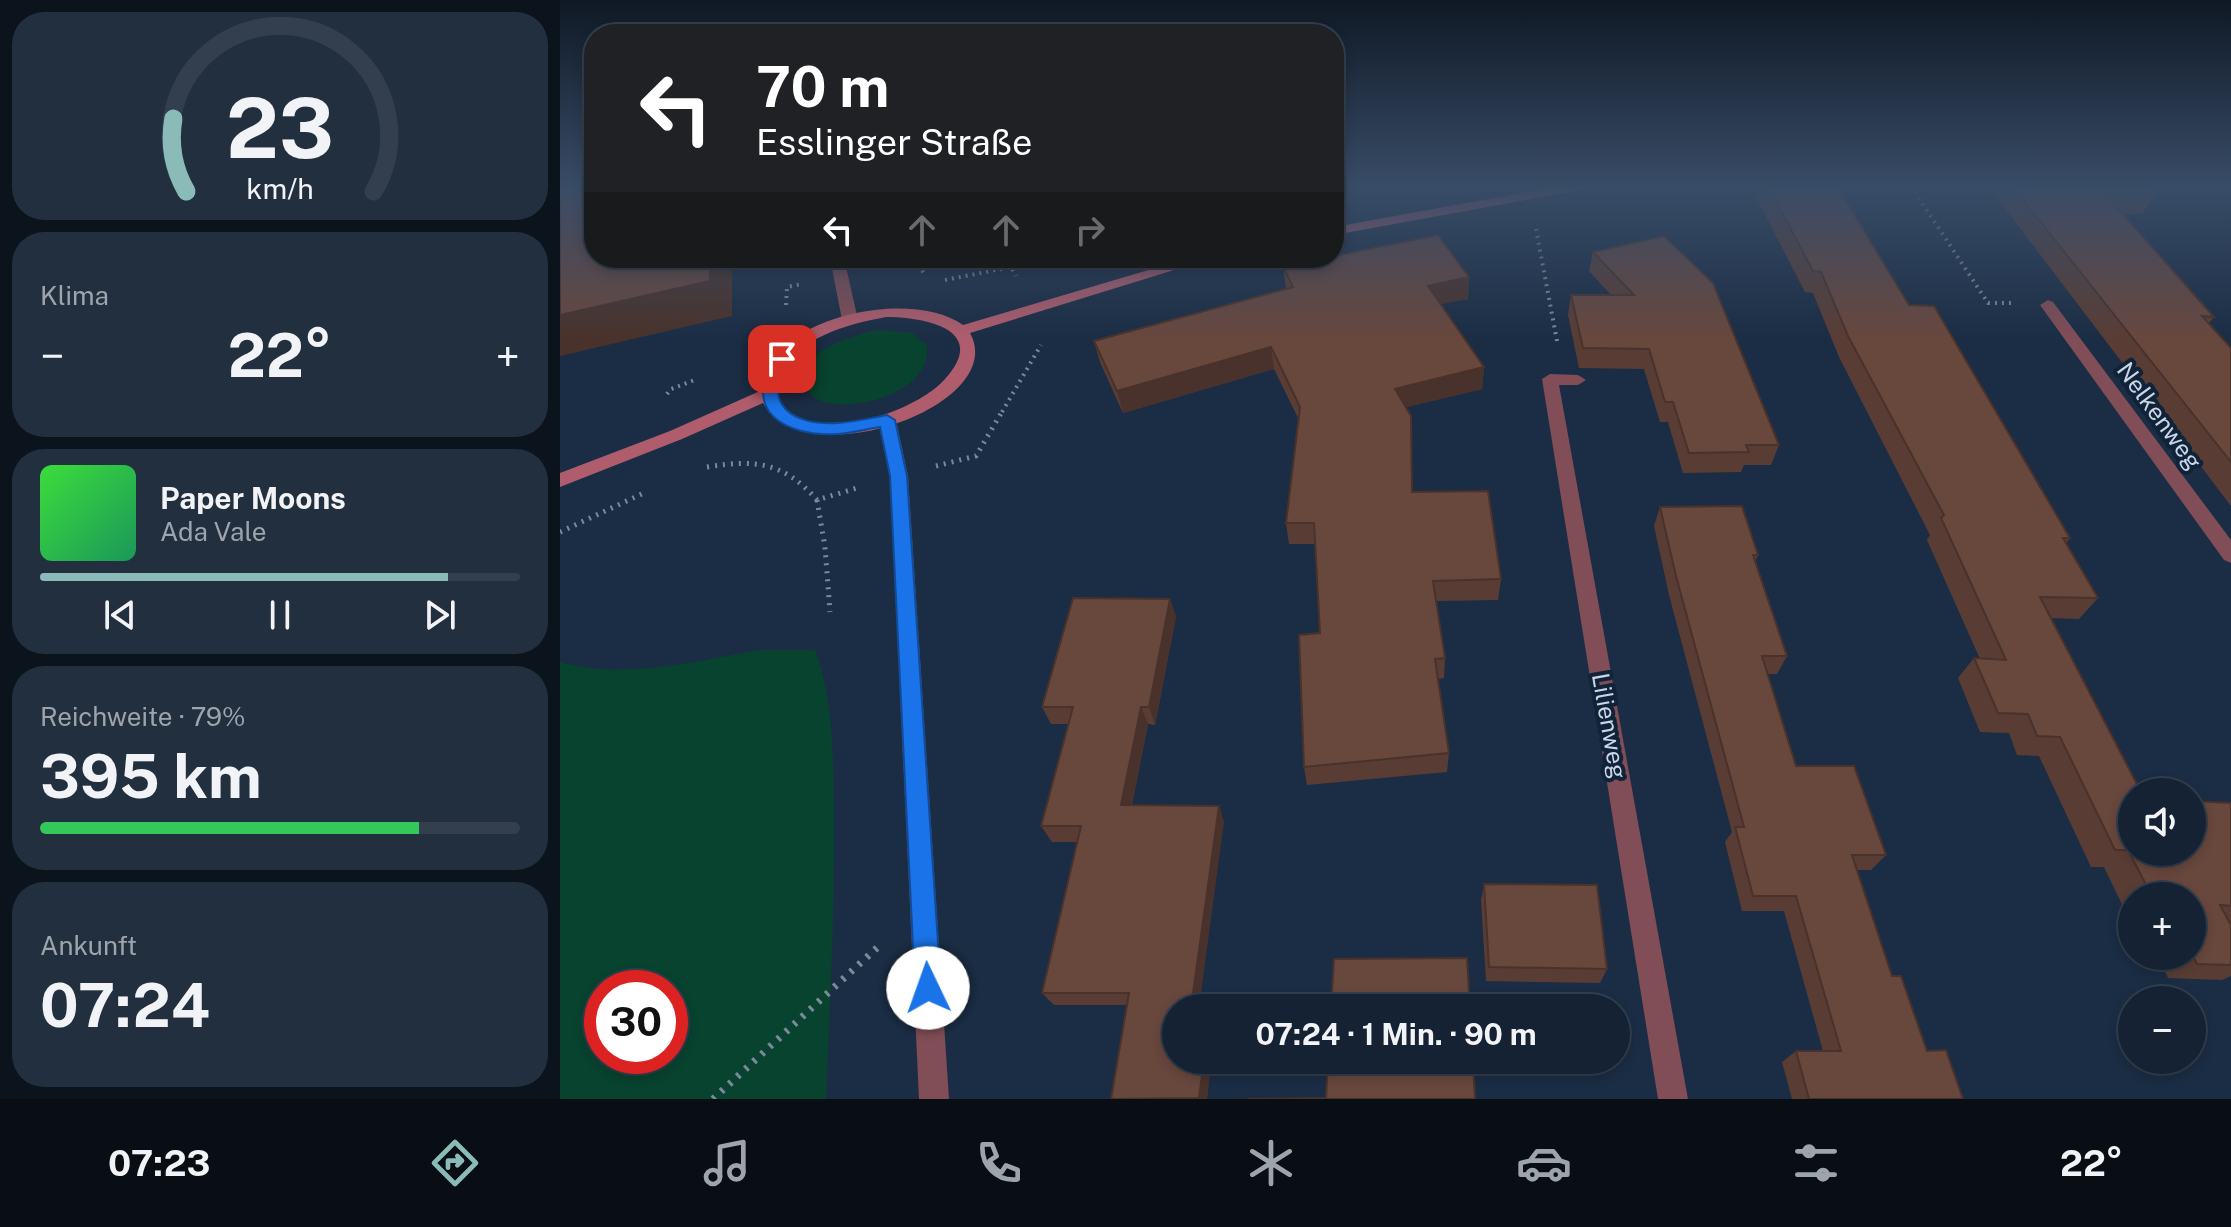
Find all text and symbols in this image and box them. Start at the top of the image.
text: 70 m [756,54,889,120]
icon: left [624,56,728,160]
text: 23 [226,79,334,177]
text: Esslinger Straße [756,121,1032,163]
text: km/h [246,172,314,205]
icon: left [816,208,860,252]
icon: ahead [900,208,944,252]
icon: ahead [984,208,1028,252]
icon: right [1068,208,1112,252]
text: Klima [40,280,109,311]
text: 22° [228,320,332,391]
pin [748,325,816,393]
text: − [40,330,64,382]
text: + [496,330,520,382]
icon: arrive [760,337,804,381]
street label: Nelkenweg [2112,356,2208,474]
text: Paper Moons [160,480,346,516]
text: Ada Vale [160,516,266,547]
icon: previous [98,593,142,637]
icon: pause [258,593,302,637]
icon: next [418,593,462,637]
street label: Lilienweg [1587,671,1633,781]
text: Reichweite · 79% [40,701,246,732]
text: 395 km [40,741,262,812]
map controls [2118,778,2206,1074]
button: sound [2118,778,2206,866]
button: + [2118,882,2206,970]
text: Ankunft [40,930,137,961]
position arrow [886,946,970,1030]
text: 07:24 [40,970,210,1041]
speed limit sign: 30 [584,970,688,1074]
button: − [2118,986,2206,1074]
text: 07:24 · 1 Min. · 90 m [1255,1016,1537,1052]
icon: directions [427,1135,483,1191]
icon: music [699,1135,755,1191]
icon: phone [971,1135,1027,1191]
icon: climate [1243,1135,1299,1191]
icon: car [1516,1135,1572,1191]
icon: filters [1788,1135,1844,1191]
text: 07:23 [108,1142,210,1184]
text: 22° [2060,1142,2123,1184]

